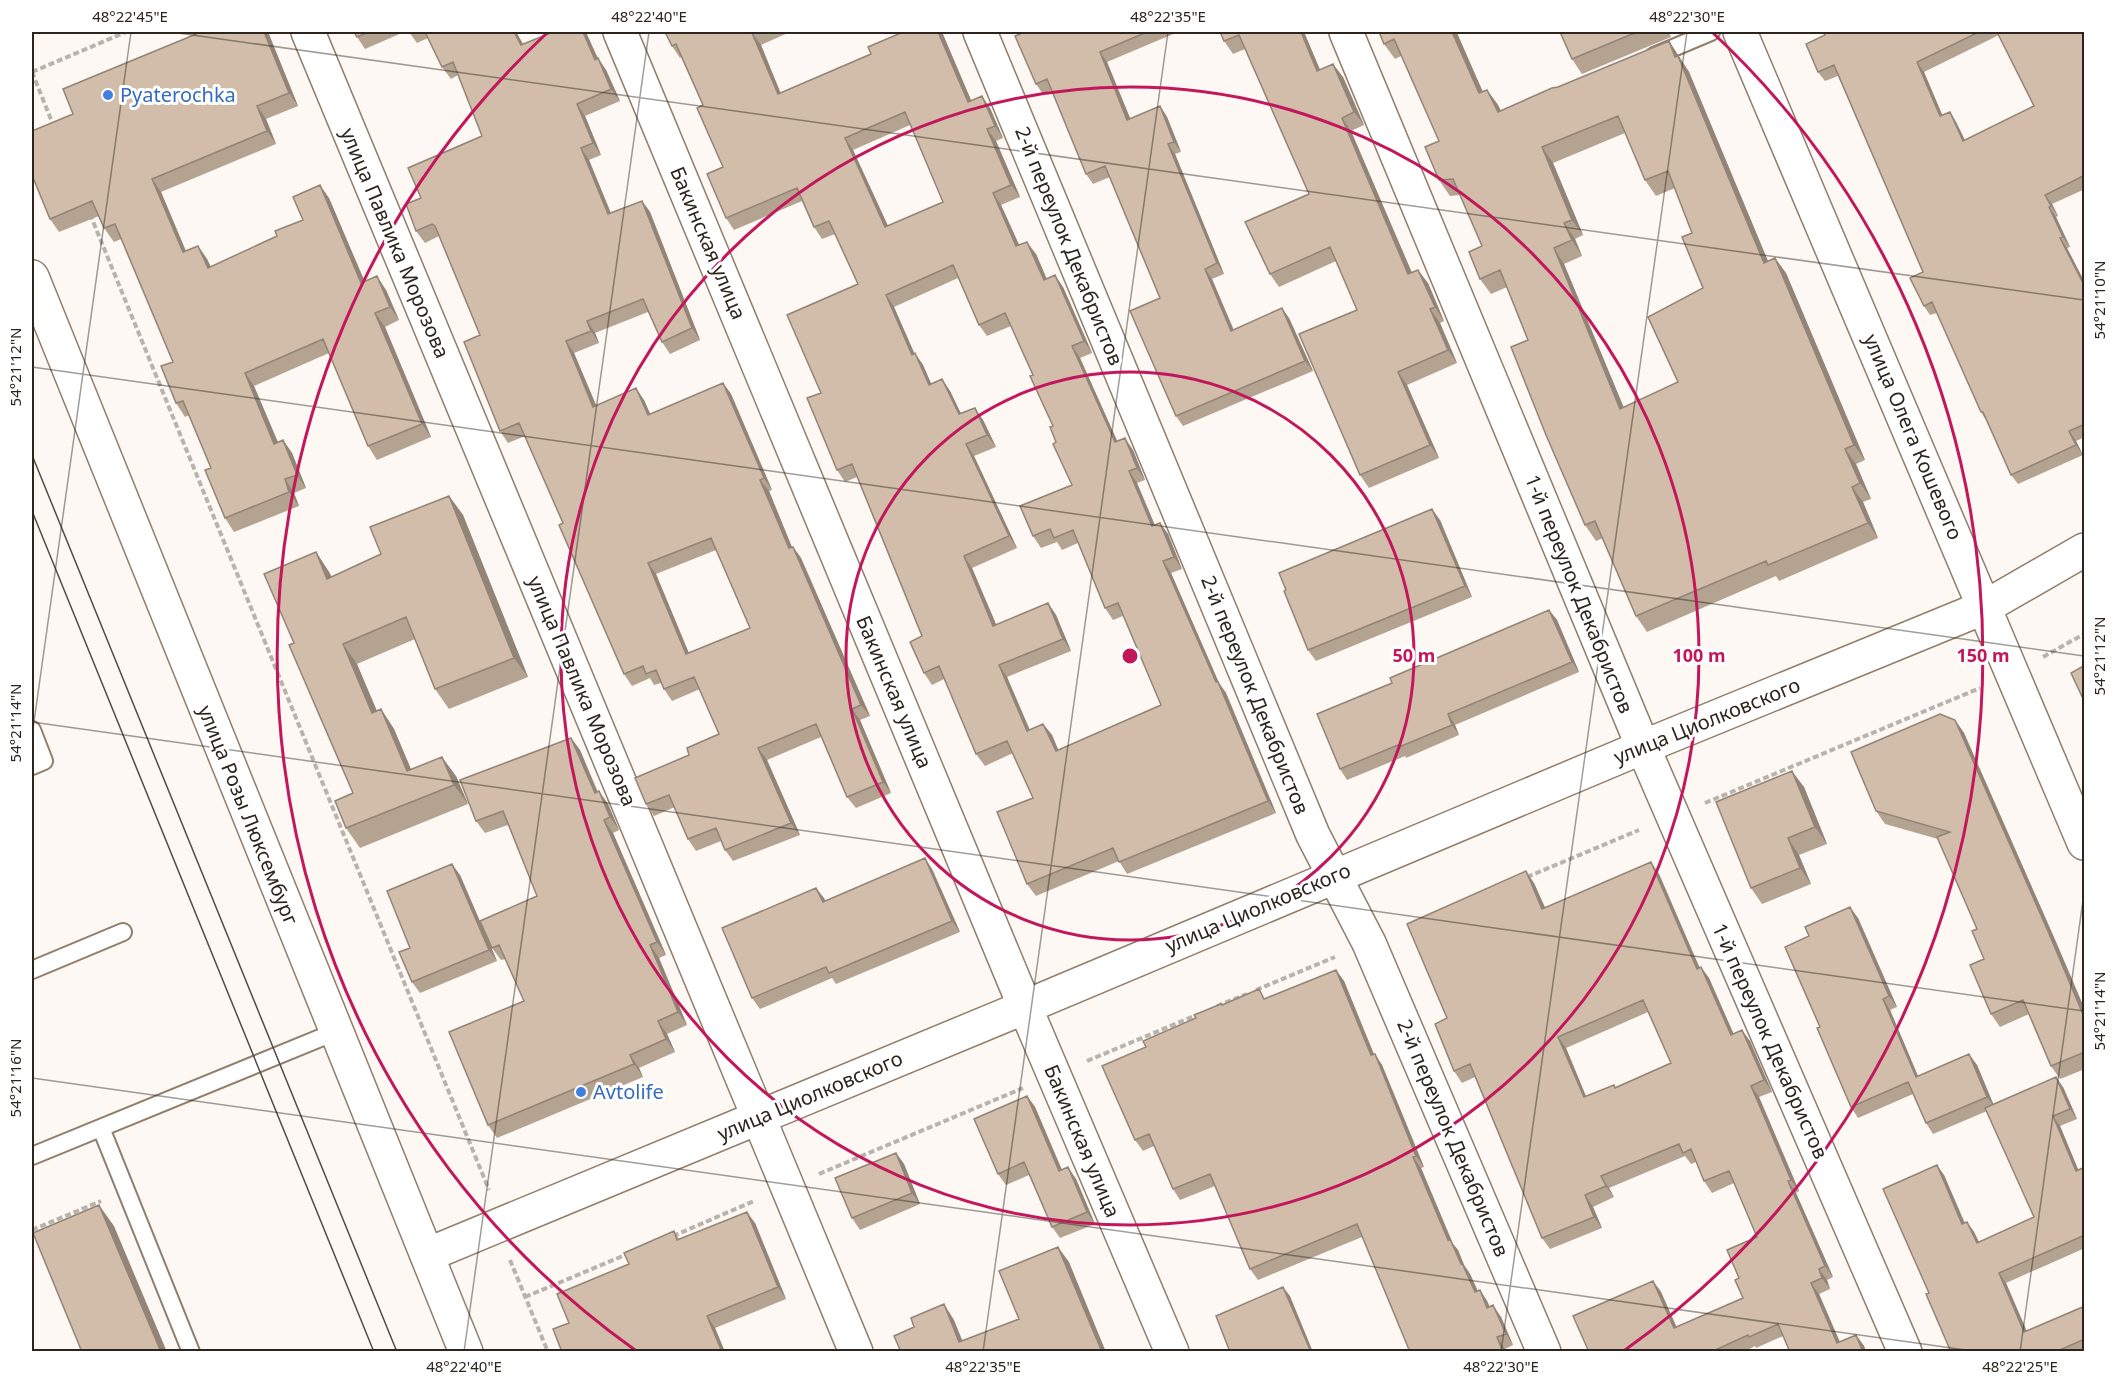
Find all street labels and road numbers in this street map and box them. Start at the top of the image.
street label: 2-й переулок Декабристов [1009,122,1130,369]
street label: улица Павлика Морозова [335,123,456,362]
street label: Бакинская улица [664,162,753,323]
street label: улица Олега Кошевого [1858,330,1969,544]
street label: 1-й переулок Декабристов [1519,470,1640,717]
street label: улица Павлика Морозова [522,571,643,810]
street label: 2-й переулок Декабристов [1195,571,1316,818]
street label: Бакинская улица [850,611,939,772]
street label: улица Циолковского [1610,671,1804,770]
street label: улица Розы Люксембург [192,701,305,929]
street label: улица Циолковского [1161,856,1354,959]
street label: 1-й переулок Декабристов [1706,919,1835,1163]
street label: 2-й переулок Декабристов [1391,1015,1516,1261]
street label: улица Циолковского [713,1044,906,1147]
street label: Бакинская улица [1038,1060,1127,1221]

